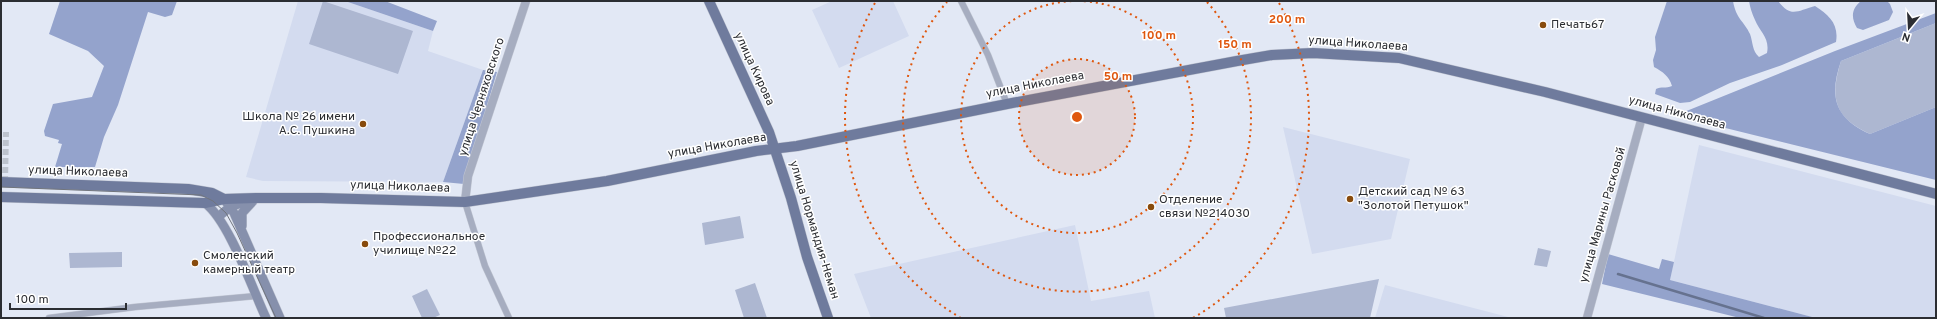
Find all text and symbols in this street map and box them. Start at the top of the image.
north arrow [1889,8,1929,48]
text: 200 m [1269,12,1305,28]
place label: Печать67 [1551,17,1604,33]
marker: Печать67 [1538,20,1548,30]
text: 100 m [1142,28,1176,44]
text: N [1900,29,1912,44]
street label: улица Кирова [730,30,778,108]
street label: улица Николаева [1308,33,1408,55]
street label: улица Черняховского [455,35,509,158]
text: 150 m [1218,37,1252,53]
street label: улица Николаева [985,68,1085,102]
text: 50 m [1104,69,1132,85]
street label: улица Николаева [1627,92,1727,134]
place label: Школа № 26 имени А.С. Пушкина [242,109,355,139]
centre of rings [1070,110,1084,124]
marker: Школа № 26 имени А.С. Пушкина [358,119,368,129]
street label: улица Николаева [667,129,767,163]
street label: улица Марины Расковой [1576,145,1630,285]
street label: улица Нормандия-Неман [785,159,843,301]
street label: улица Николаева [28,162,128,182]
street label: улица Николаева [350,177,450,197]
place label: Детский сад № 63 "Золотой Петушок" [1358,184,1469,214]
place label: Отделение связи №214030 [1159,192,1250,222]
marker: Детский сад № 63 "Золотой Петушок" [1345,194,1355,204]
marker: Отделение связи №214030 [1146,202,1156,212]
place label: Профессиональное училище №22 [373,229,485,259]
marker: Профессиональное училище №22 [360,239,370,249]
place label: Смоленский камерный театр [203,248,295,278]
marker: Смоленский камерный театр [190,258,200,268]
scale bar [10,285,126,311]
text: 100 m [16,292,49,308]

